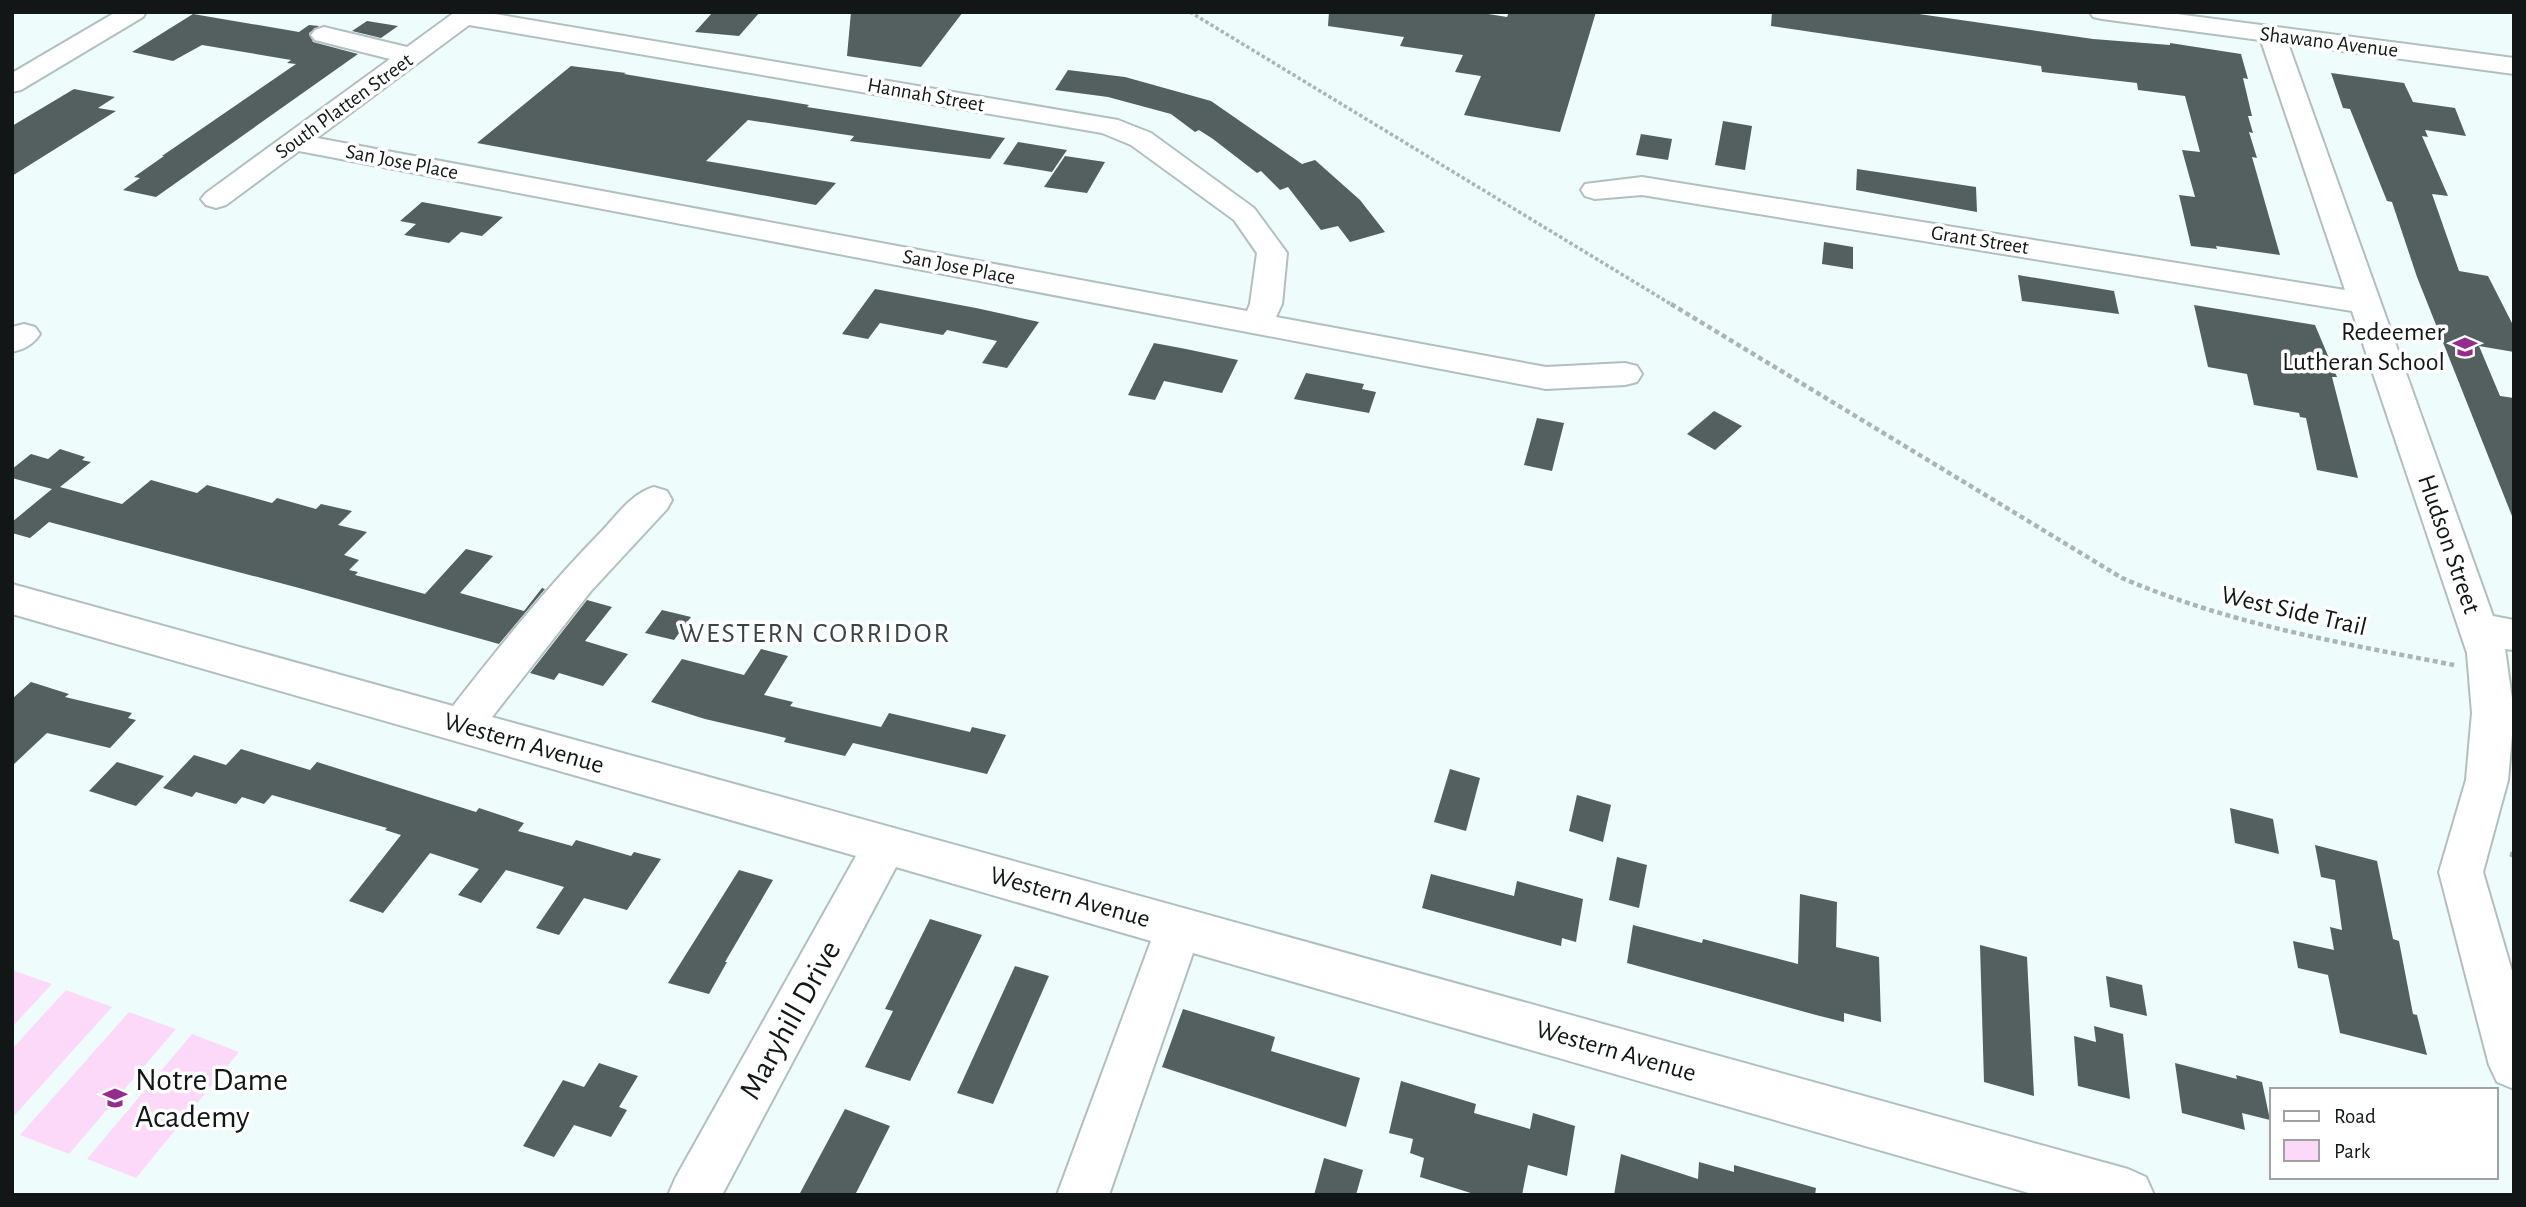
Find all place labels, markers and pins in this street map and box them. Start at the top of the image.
place label: Redeemer Lutheran School [2282,319,2446,375]
school or university icon: Redeemer Lutheran School [2451,333,2479,361]
place label: Notre Dame Academy [135,1064,288,1133]
school or university icon: Notre Dame Academy [101,1084,129,1112]

